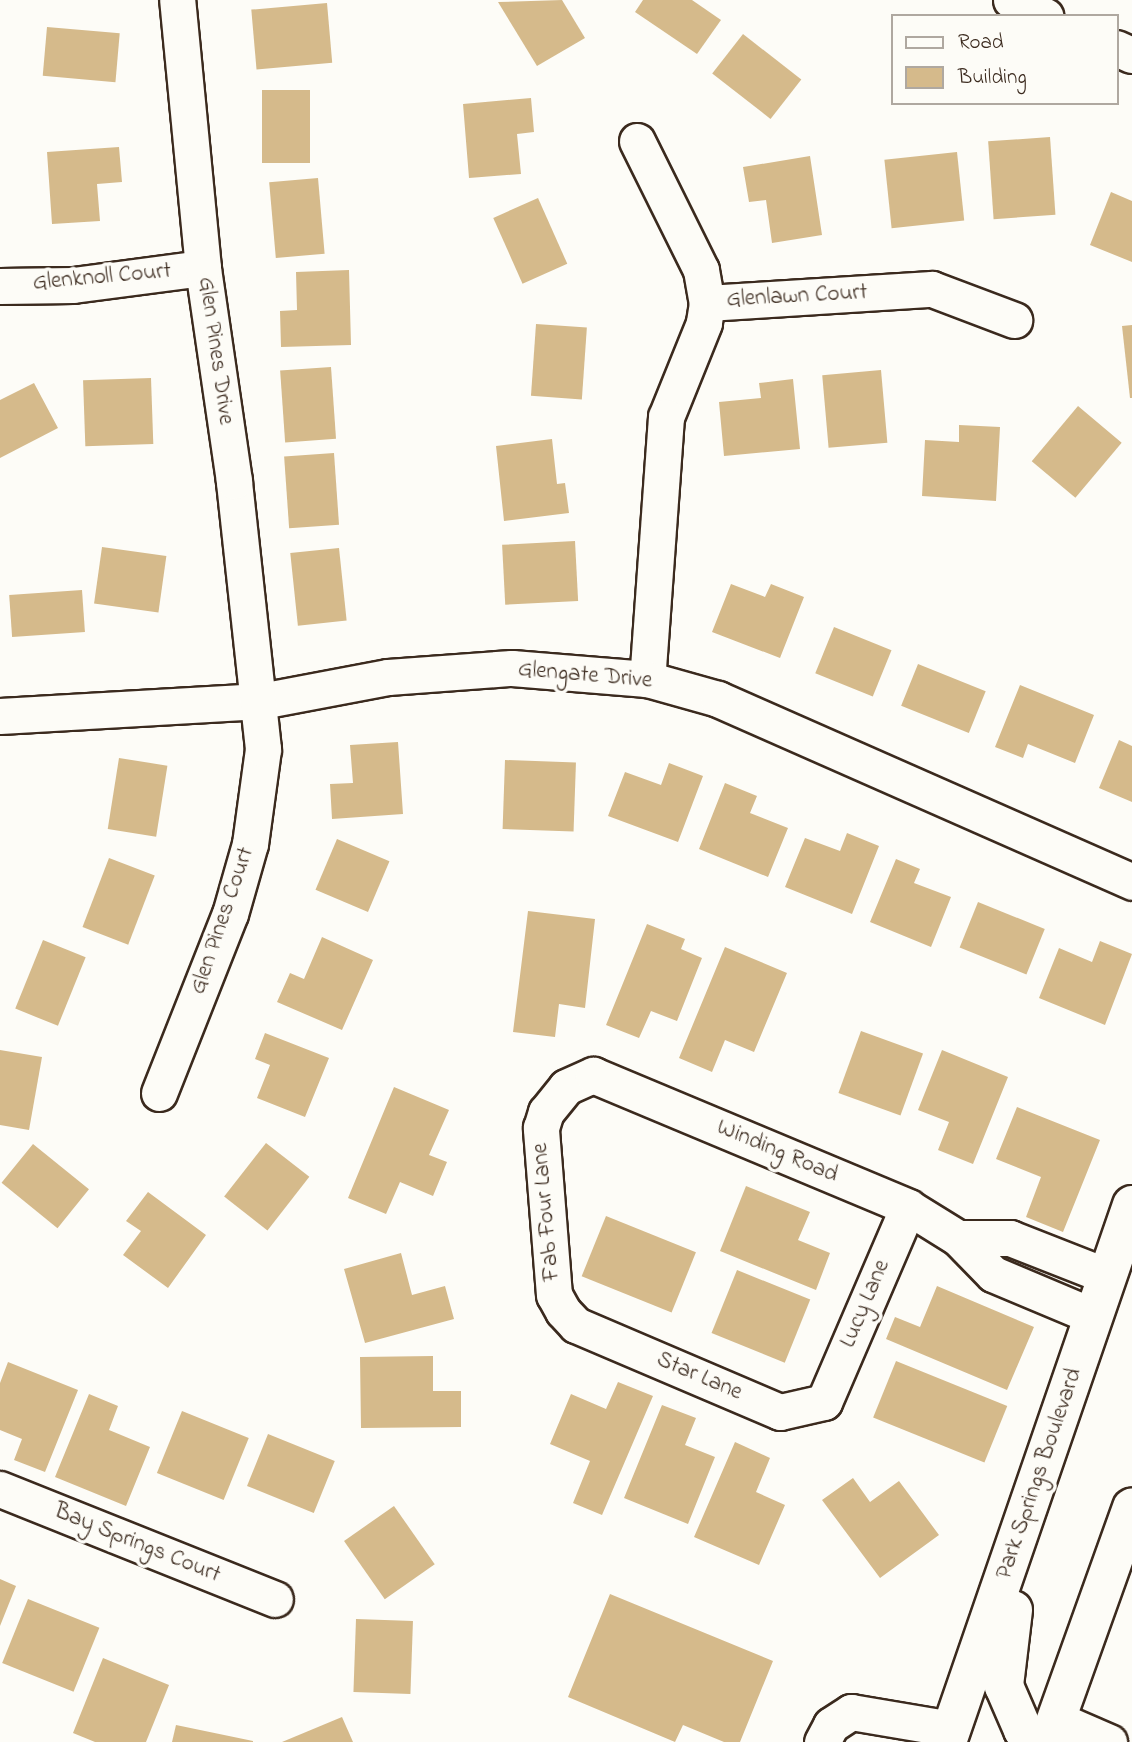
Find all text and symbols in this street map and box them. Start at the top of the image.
legend [890,14,1118,105]
text: Road [958,28,1004,58]
text: Building [958,63,1027,93]
street label: Glenknoll Court [32,258,172,298]
street label: Glen Pines Drive [191,275,239,427]
street label: Glenlawn Court [726,280,868,314]
street label: Glengate Drive [517,656,653,696]
street label: Glen Pines Court [185,844,261,998]
street label: Winding Road [712,1114,842,1190]
street label: Fab Four Lane [527,1142,567,1282]
street label: Lucy Lane [835,1256,897,1352]
street label: Star Lane [652,1347,746,1407]
street label: Park Springs Boulevard [991,1365,1089,1583]
street label: Bay Springs Court [50,1498,224,1590]

